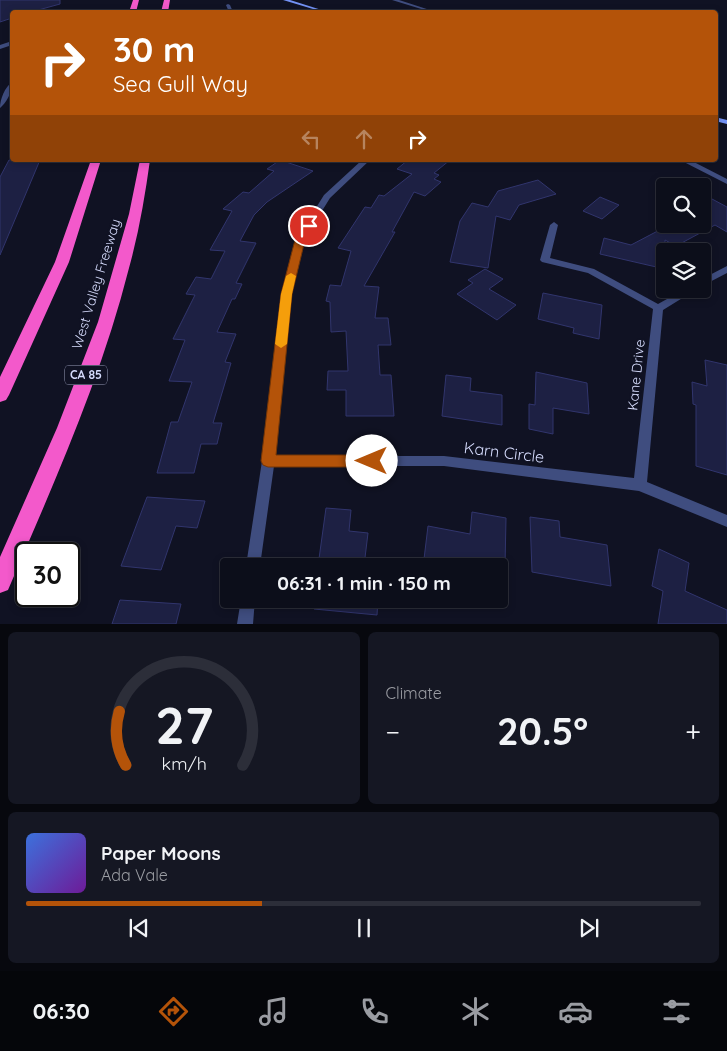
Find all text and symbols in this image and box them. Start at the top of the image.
text: 30 m [113,27,195,71]
icon: right [30,30,95,95]
text: Sea Gull Way [113,70,248,98]
icon: left [297,125,325,153]
icon: ahead [350,125,378,153]
icon: right [403,125,431,153]
map controls [656,178,711,298]
button: search [656,178,711,233]
pin [288,205,330,247]
icon: arrive [295,212,323,240]
street label: West Valley Freeway [68,217,124,351]
button: layers [656,243,711,298]
street label: Kane Drive [623,338,649,411]
road number: CA 85 [65,366,107,384]
position arrow [345,434,397,486]
street label: Karn Circle [463,437,545,467]
speed limit sign: 30 [15,542,80,607]
text: 06:31 · 1 min · 150 m [277,571,451,595]
text: Climate [386,683,442,703]
text: 27 [155,692,213,757]
text: 20.5° [497,707,588,755]
text: − [386,714,400,749]
text: + [685,714,701,749]
text: km/h [161,752,206,774]
text: Paper Moons [101,841,221,865]
text: Ada Vale [101,865,168,885]
icon: previous [125,914,153,942]
icon: pause [350,914,378,942]
icon: next [575,914,603,942]
icon: directions [156,994,191,1029]
icon: music [256,994,291,1029]
icon: phone [357,994,392,1029]
icon: climate [458,994,493,1029]
icon: car [558,994,593,1029]
icon: filters [659,994,694,1029]
text: 06:30 [33,997,90,1025]

